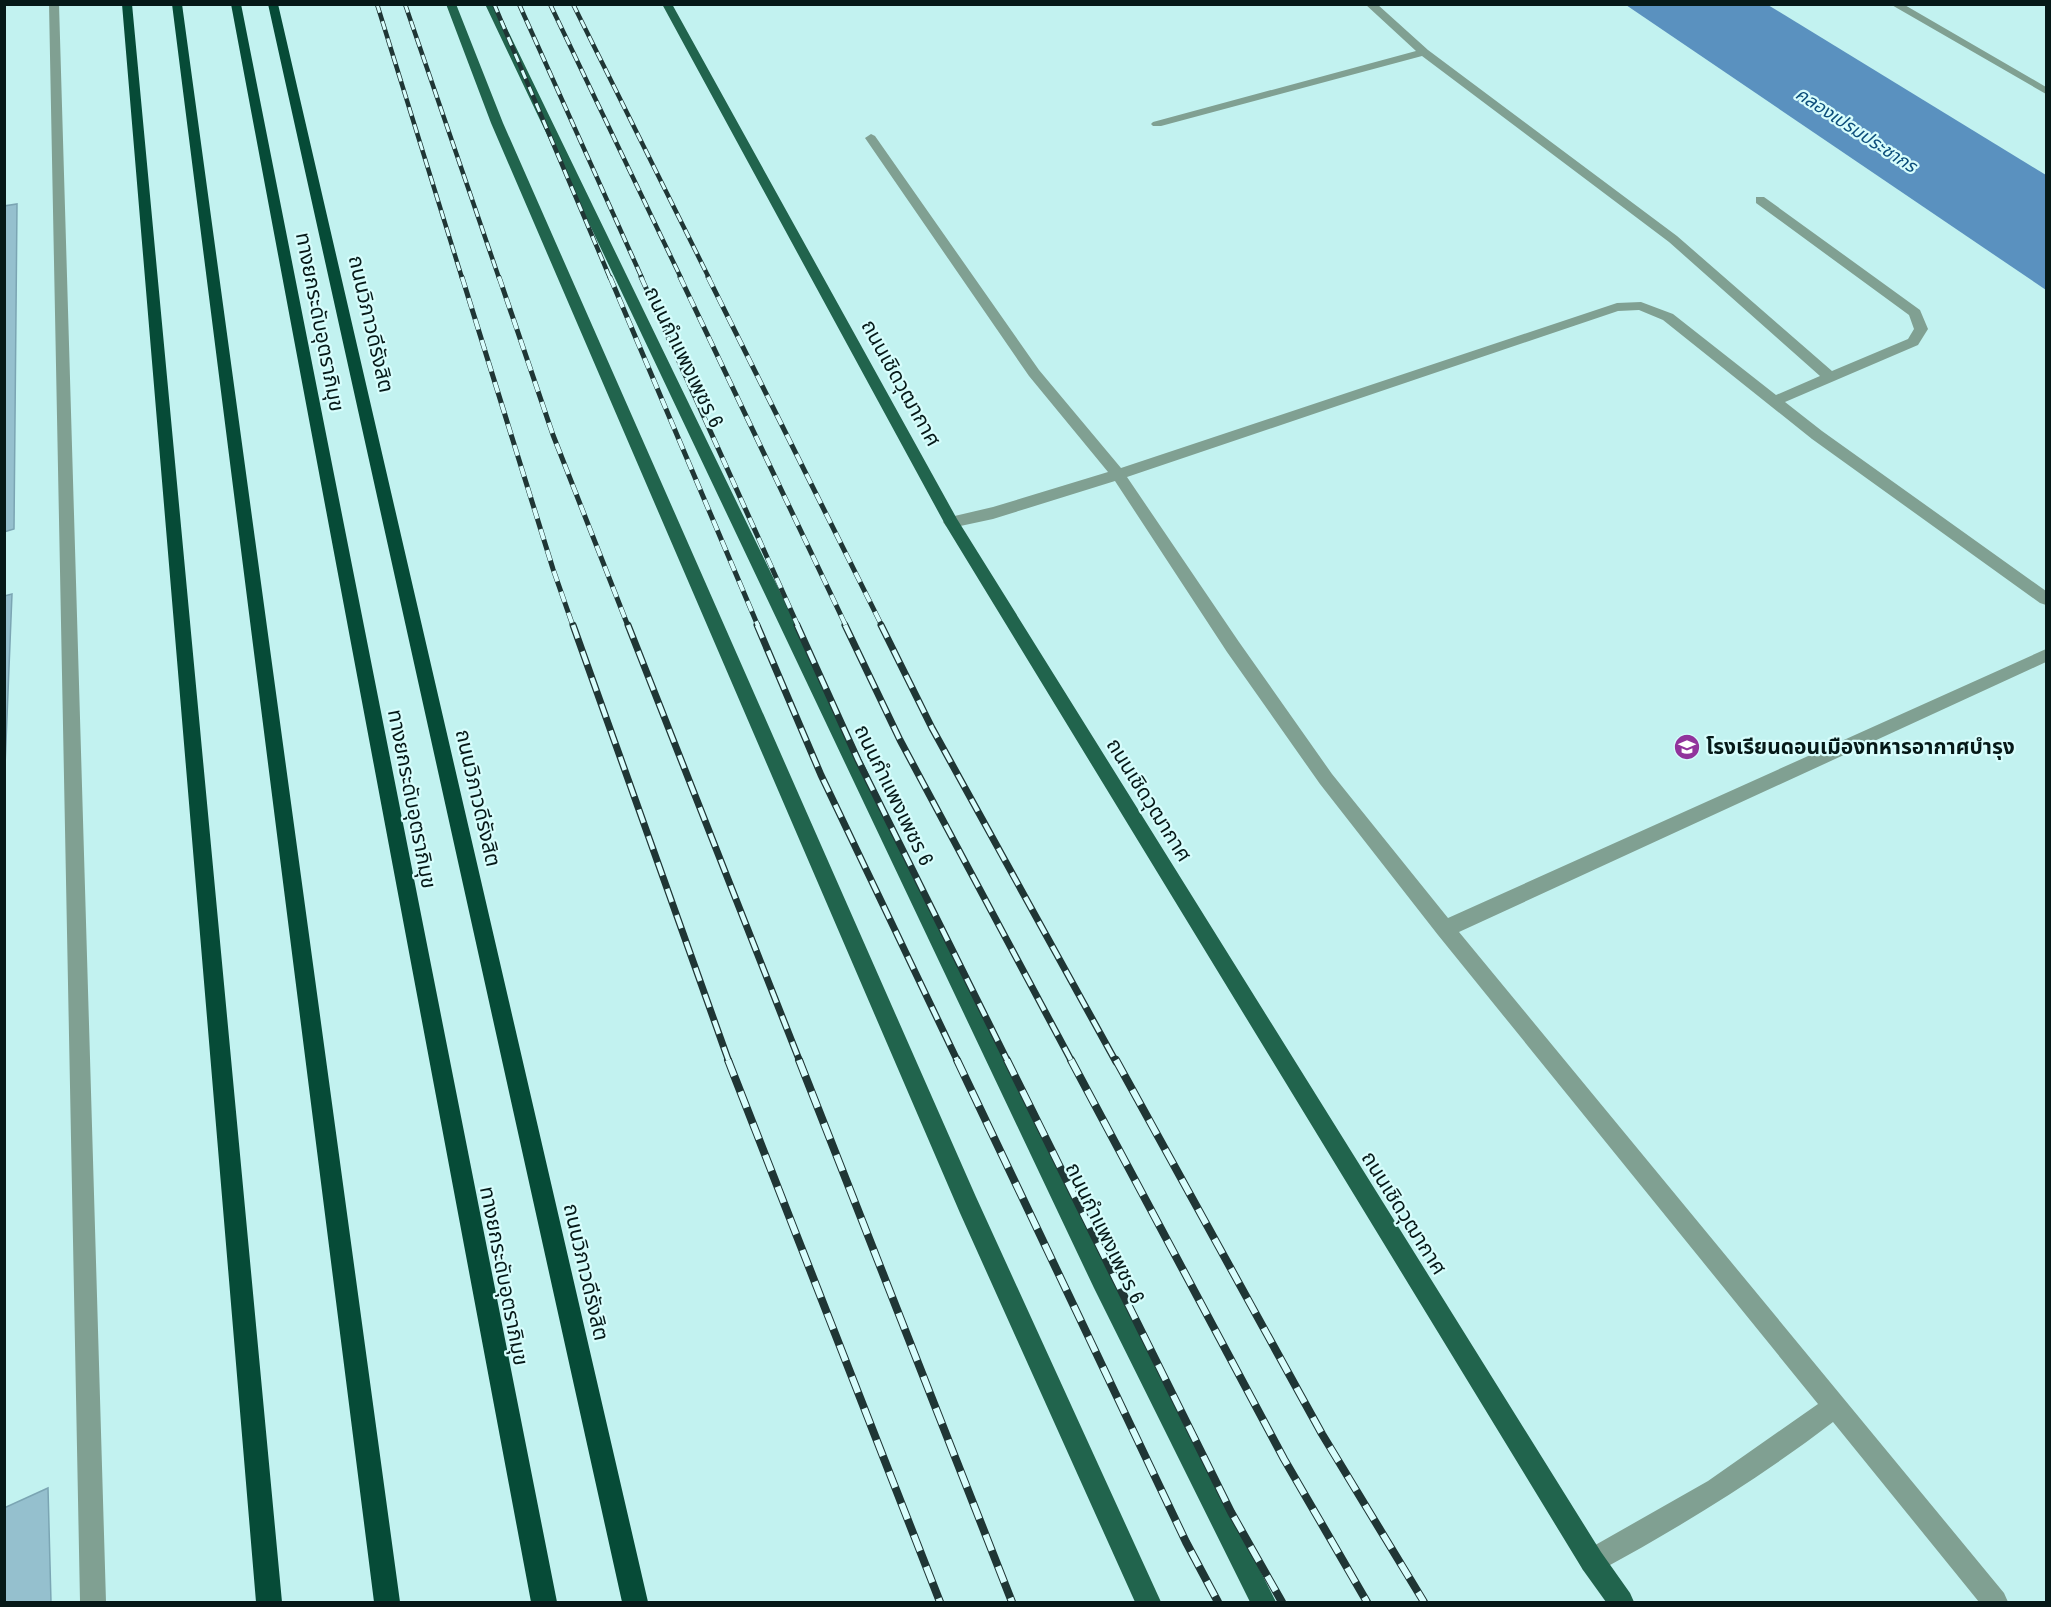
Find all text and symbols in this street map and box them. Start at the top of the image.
water label: คลองเปรมประชากร [1791,81,1923,179]
street label: ทางยกระดับอุตราภิมุข [289,230,352,414]
street label: ถนนวิภาวดีรังสิต [342,252,401,395]
street label: ถนนกำแพงเพชร 6 [638,281,731,432]
street label: ถนนเชิดวุฒากาศ [855,314,948,451]
street label: ทางยกระดับอุตราภิมุข [381,707,444,891]
street label: ถนนกำแพงเพชร 6 [848,719,941,870]
street label: ถนนวิภาวดีรังสิต [449,726,508,869]
street label: ถนนเชิดวุฒากาศ [1100,732,1199,867]
school or university icon: โรงเรียนดอนเมืองทหารอากาศบำรุง [1672,732,1702,762]
place label: โรงเรียนดอนเมืองทหารอากาศบำรุง [1706,732,2015,761]
street label: ถนนเชิดวุฒากาศ [1355,1145,1454,1280]
street label: ถนนกำแพงเพชร 6 [1059,1157,1152,1308]
street label: ทางยกระดับอุตราภิมุข [473,1184,536,1368]
street label: ถนนวิภาวดีรังสิต [557,1200,616,1343]

